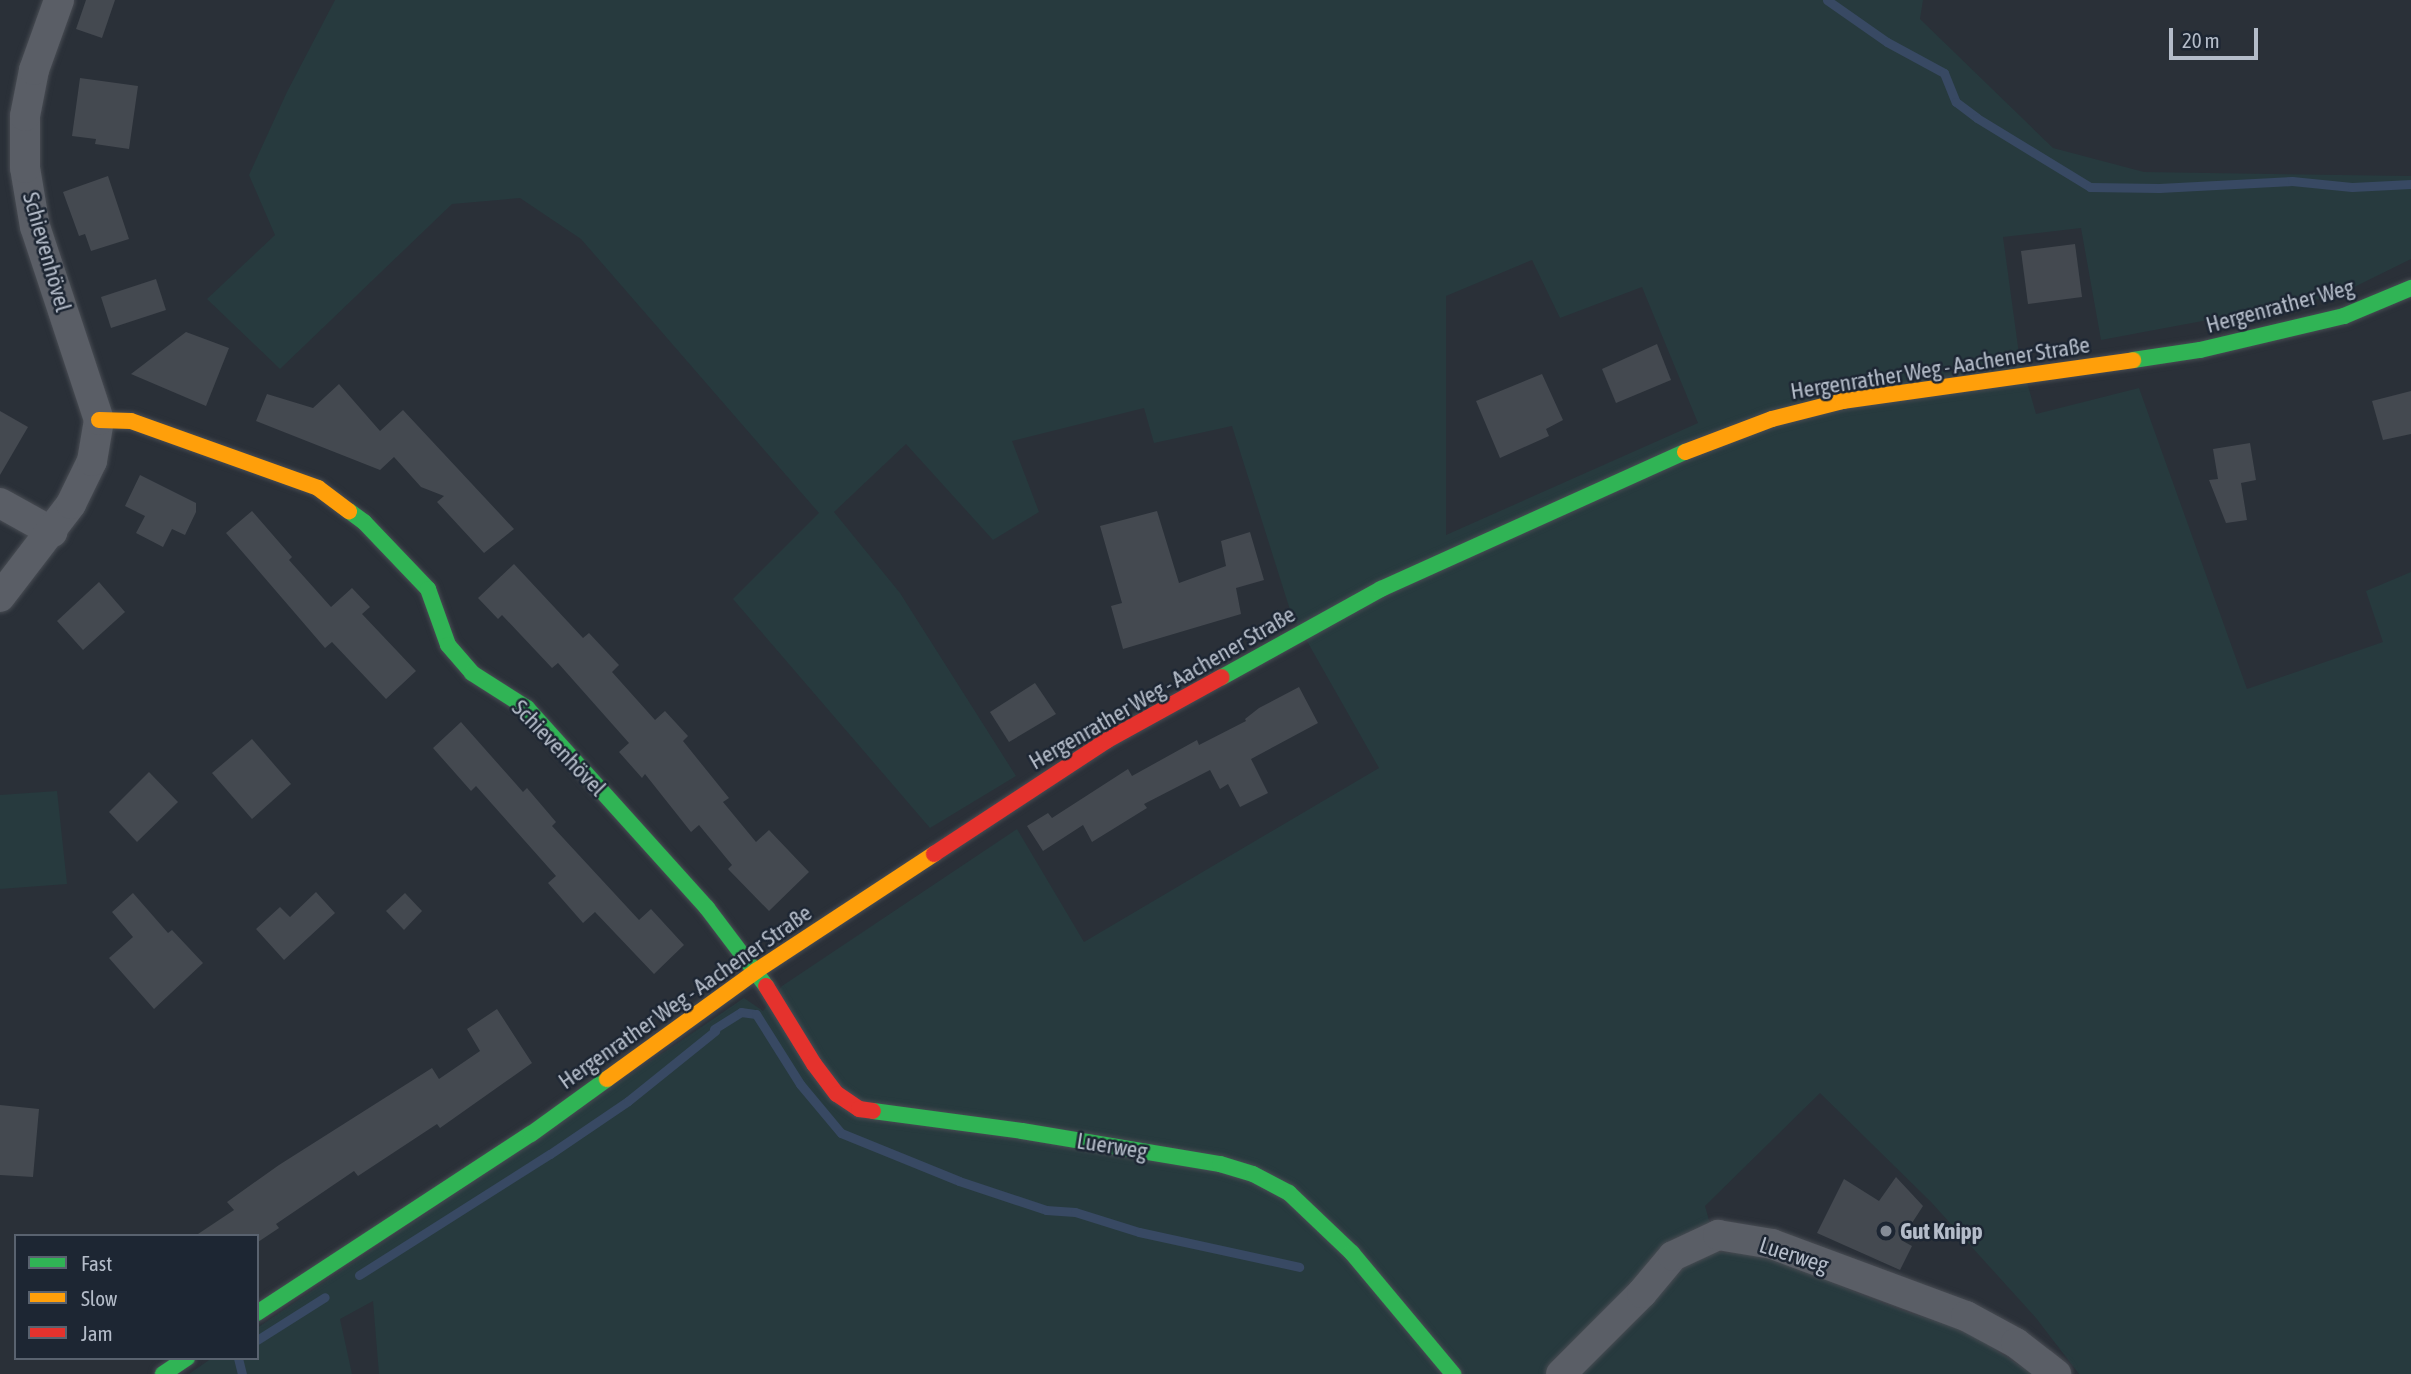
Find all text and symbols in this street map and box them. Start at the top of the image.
scale bar [2173,14,2262,58]
text: 20 m [2182,28,2220,52]
street label: Schievenhövel [17,189,77,315]
street label: Hergenrather Weg [2203,273,2357,339]
street label: Hergenrather Weg - Aachener Straße [1788,331,2092,405]
street label: Hergenrather Weg - Aachener Straße [1024,600,1300,776]
street label: Schievenhövel [506,694,612,802]
street label: Hergenrather Weg - Aachener Straße [553,899,817,1095]
street label: Luerweg [1075,1127,1149,1165]
place label: Gut Knipp [1900,1217,1983,1245]
marker: Gut Knipp [1878,1223,1894,1239]
street label: Luerweg [1756,1231,1832,1279]
legend [14,1234,259,1360]
text: Fast [81,1251,112,1275]
text: Slow [81,1286,117,1310]
text: Jam [81,1321,113,1345]

